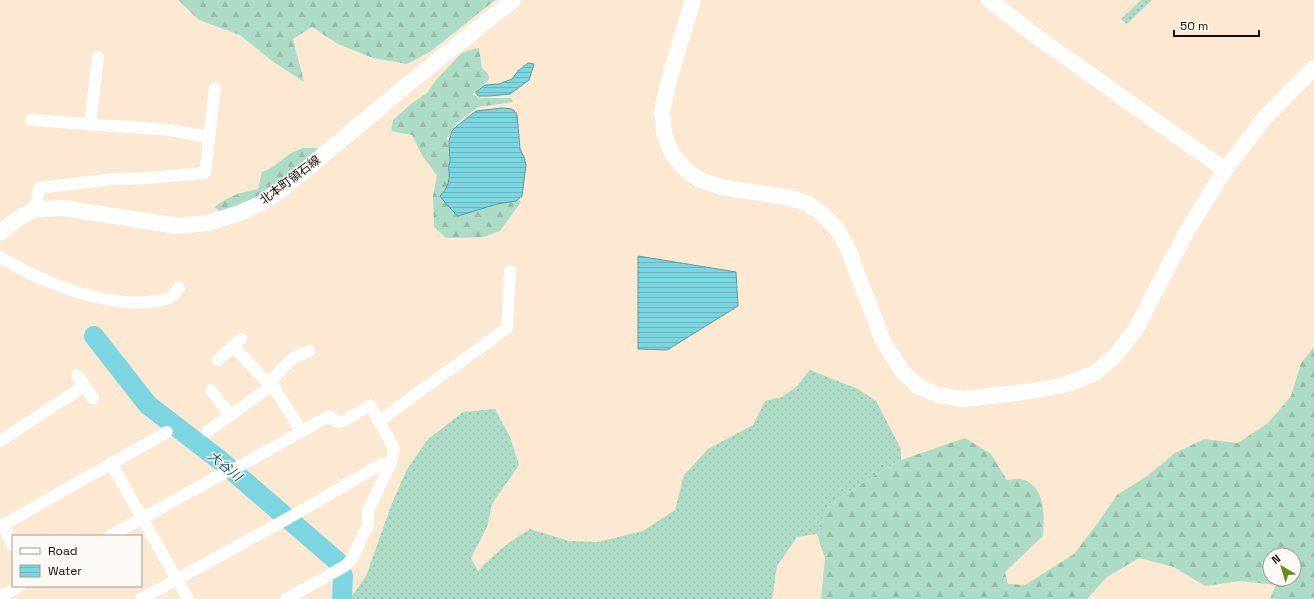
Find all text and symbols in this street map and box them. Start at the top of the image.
scale bar [1174,12,1259,38]
text: 50 m [1180,18,1208,34]
street label: 北本町領石線 [256,152,324,208]
water label: 大谷川 [204,447,247,486]
legend [12,535,142,587]
text: Road [48,543,77,559]
north arrow [1262,547,1302,587]
text: N [1269,551,1283,567]
text: Water [48,563,82,579]

